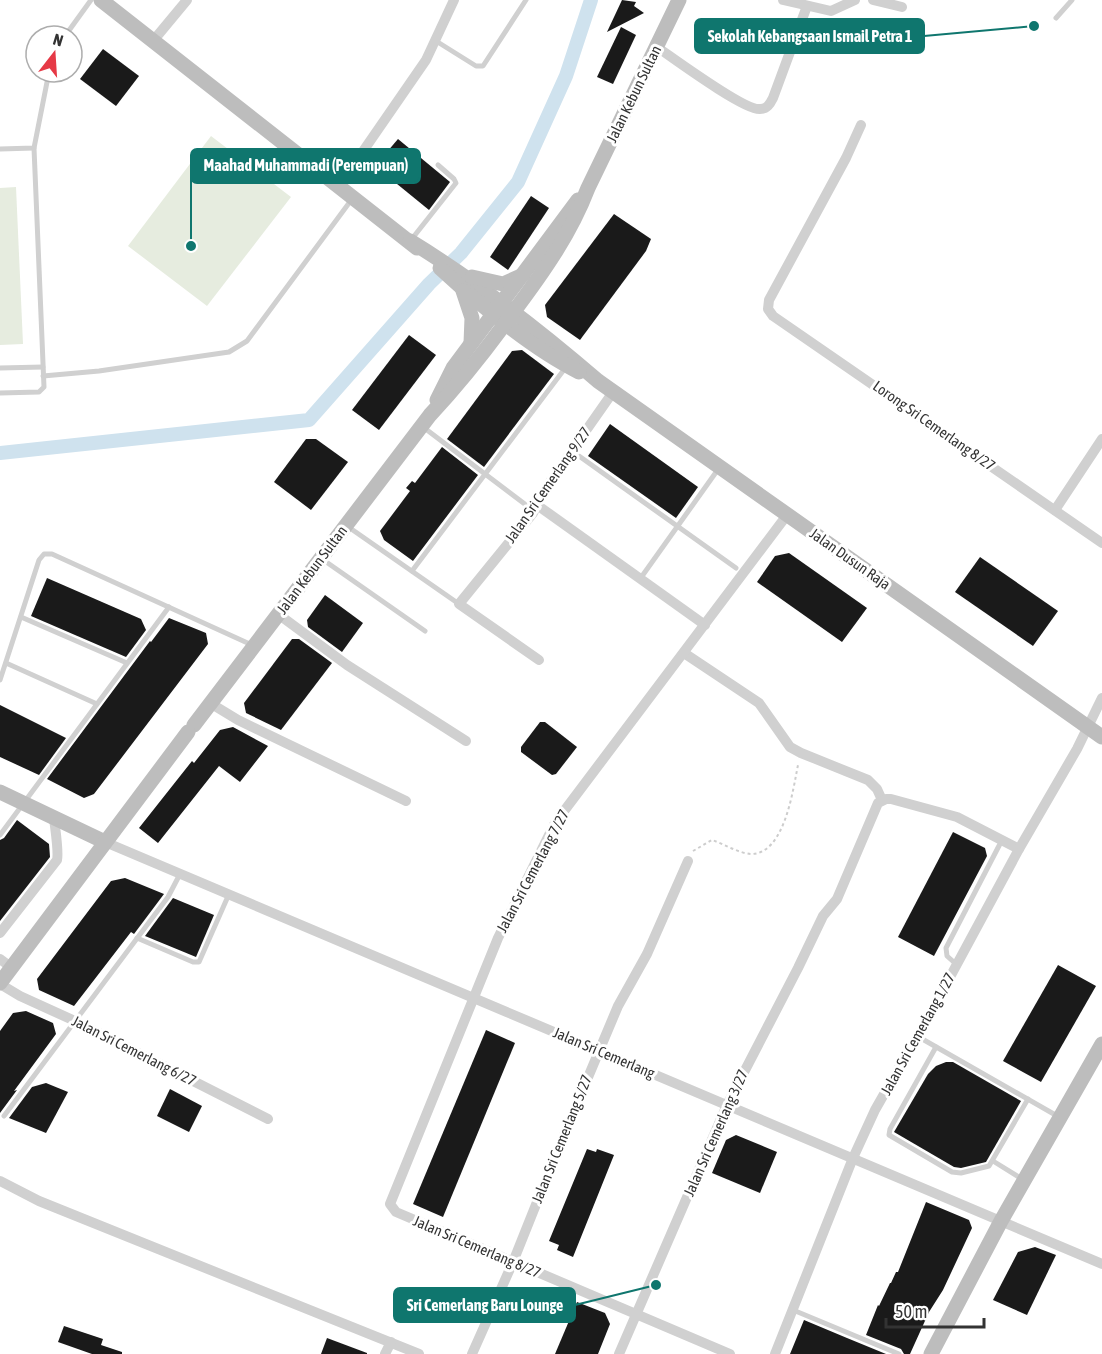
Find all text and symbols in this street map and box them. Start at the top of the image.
callout: Sekolah Kebangsaan Ismail Petra 1 [695,19,924,53]
north arrow [24,24,84,84]
text: Sekolah Kebangsaan Ismail Petra 1 [708,27,913,45]
text: N [51,30,66,50]
street label: Jalan Kebun Sultan [603,43,664,145]
callout: Maahad Muhammadi (Perempuan) [191,149,420,183]
text: Maahad Muhammadi (Perempuan) [204,156,409,174]
street label: Lorong Sri Cemerlang 8/27 [870,377,999,474]
street label: Jalan Sri Cemerlang 9/27 [501,424,594,546]
street label: Jalan Kebun Sultan [273,522,350,617]
street label: Jalan Dusun Raja [807,525,894,593]
street label: Jalan Sri Cemerlang 7/27 [493,806,572,935]
street label: Jalan Sri Cemerlang 1/27 [877,970,958,1098]
street label: Jalan Sri Cemerlang 6/27 [69,1012,199,1089]
street label: Jalan Sri Cemerlang [551,1024,658,1082]
street label: Jalan Sri Cemerlang 3/27 [680,1067,751,1199]
street label: Jalan Sri Cemerlang 5/27 [528,1072,595,1205]
street label: Jalan Sri Cemerlang 8/27 [411,1212,543,1281]
callout: Sri Cemerlang Baru Lounge [394,1288,575,1322]
scale bar [886,1291,984,1329]
text: Sri Cemerlang Baru Lounge [407,1296,563,1314]
text: 50 m [895,1301,927,1322]

